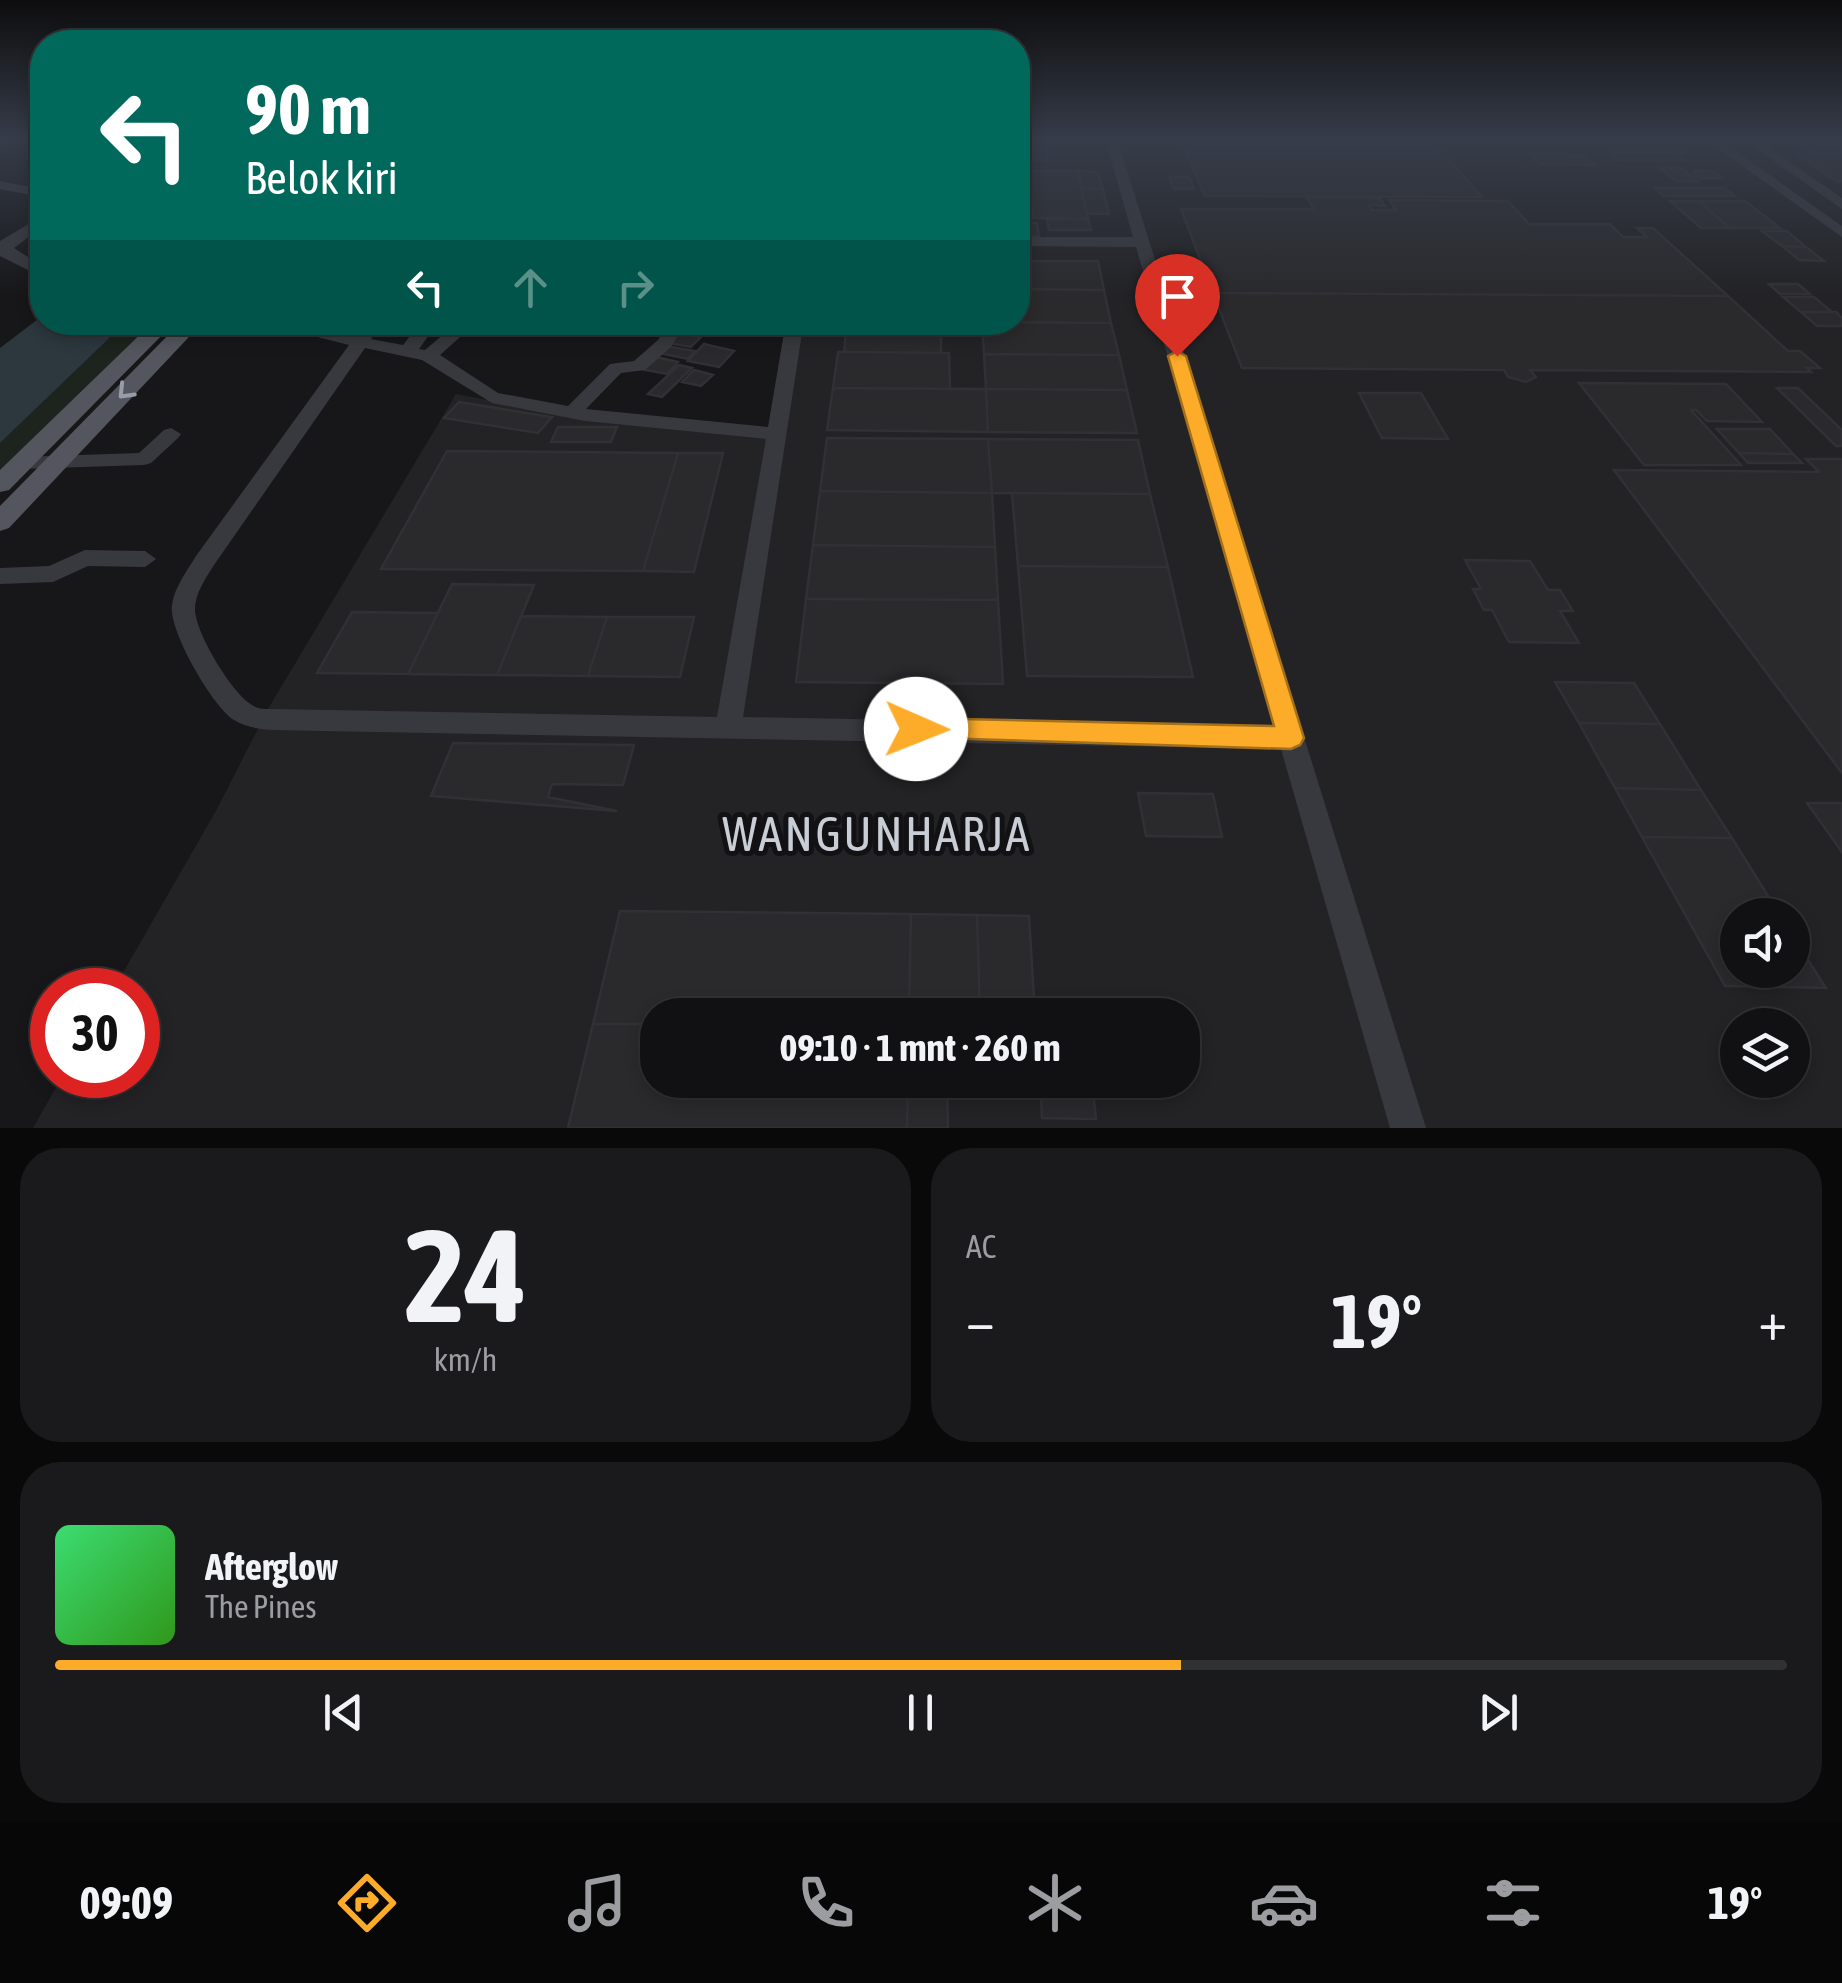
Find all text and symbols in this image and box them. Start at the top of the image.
text: 90 m [245,69,371,149]
icon: left [80,70,210,200]
text: Belok kiri [245,152,398,204]
pin [1135,254,1220,357]
icon: left [398,260,453,315]
icon: ahead [503,260,558,315]
icon: right [608,260,663,315]
icon: arrive [1150,269,1205,324]
one-way arrow [119,381,137,399]
position arrow [864,677,968,781]
district label: WANGUNHARJA [722,806,1032,861]
map controls [1720,898,1810,1098]
button: sound [1720,898,1810,988]
speed limit sign: 30 [30,968,160,1098]
button: layers [1720,1008,1810,1098]
text: 09:10 · 1 mnt · 260 m [779,1026,1061,1069]
text: 24 [404,1201,527,1350]
text: AC [966,1228,996,1265]
text: 19° [1331,1278,1422,1364]
text: − [966,1289,995,1352]
text: + [1758,1289,1787,1352]
text: km/h [434,1341,497,1378]
text: Afterglow [205,1545,338,1588]
text: The Pines [205,1588,317,1625]
icon: previous [316,1685,371,1740]
icon: pause [893,1685,948,1740]
icon: next [1471,1685,1526,1740]
icon: directions [332,1868,402,1938]
icon: music [562,1868,632,1938]
icon: phone [791,1868,861,1938]
icon: climate [1020,1868,1090,1938]
icon: car [1249,1868,1319,1938]
icon: filters [1478,1868,1548,1938]
text: 09:09 [80,1877,173,1929]
text: 19° [1708,1877,1762,1929]

